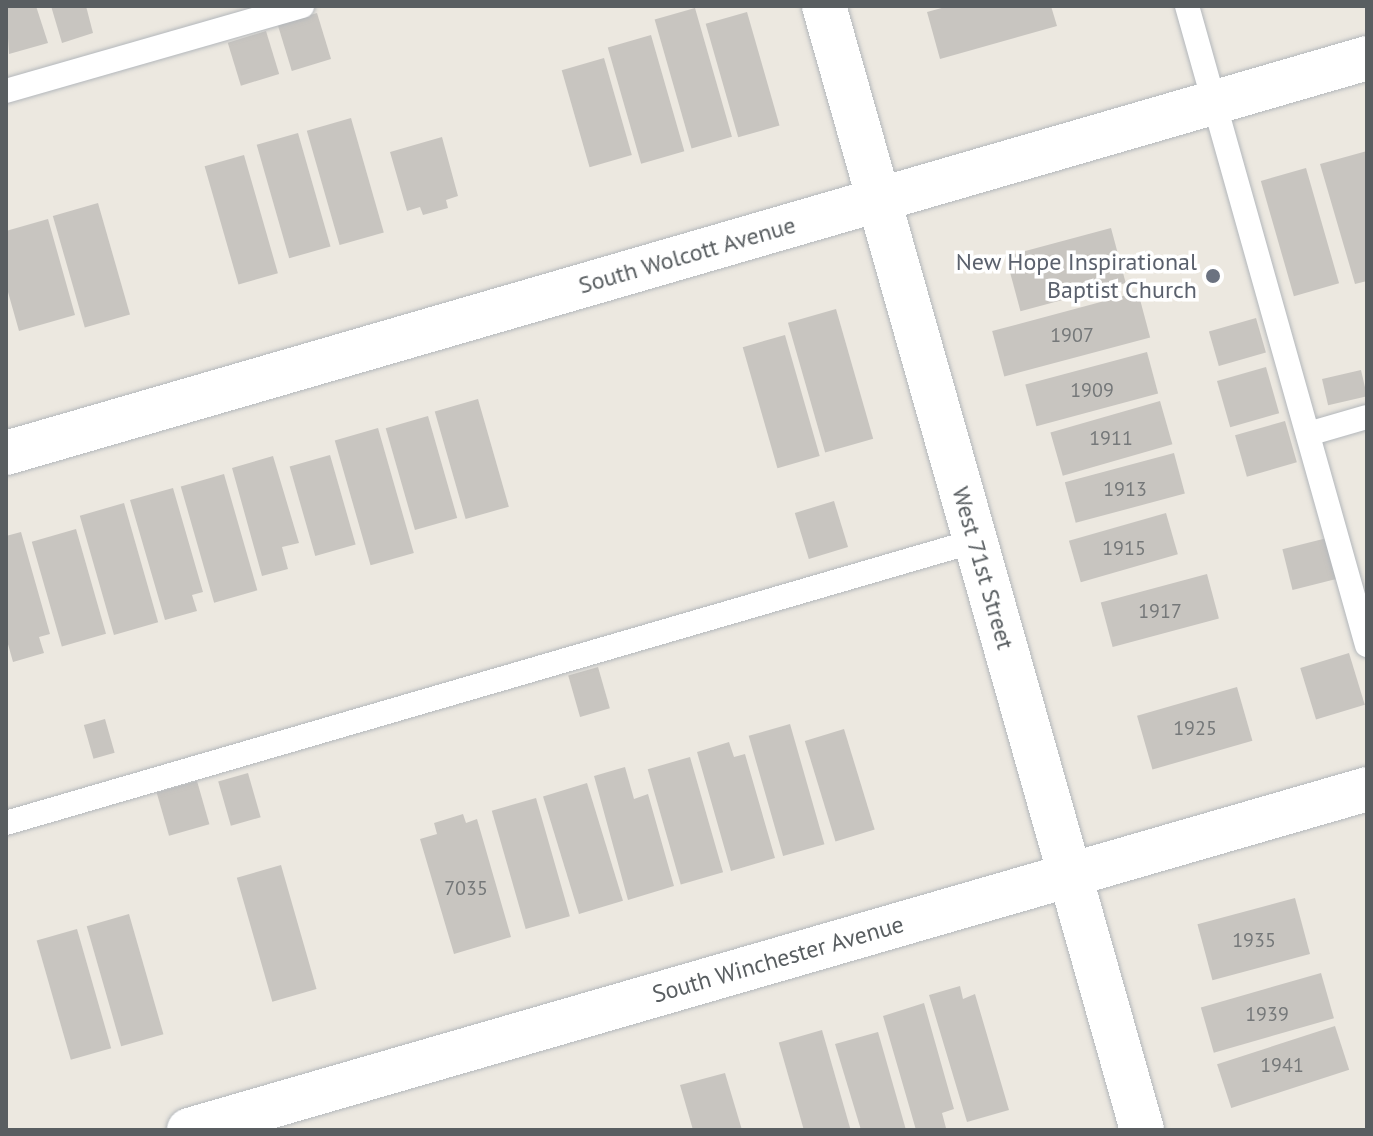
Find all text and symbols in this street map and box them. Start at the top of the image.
street label: South Wolcott Avenue [575,210,799,300]
place label: New Hope Inspirational Baptist Church [955,248,1197,304]
marker: New Hope Inspirational Baptist Church [1204,267,1222,285]
house number: 1907 [1050,323,1094,347]
house number: 1909 [1070,378,1114,402]
house number: 1911 [1089,426,1133,450]
house number: 1913 [1103,477,1147,501]
street label: West 71st Street [946,483,1020,653]
house number: 1915 [1102,536,1146,560]
house number: 1917 [1138,599,1182,623]
house number: 1925 [1173,716,1217,740]
house number: 7035 [444,876,488,900]
street label: South Winchester Avenue [648,909,908,1009]
house number: 1935 [1232,928,1276,952]
house number: 1939 [1245,1002,1289,1026]
house number: 1941 [1260,1053,1304,1077]

